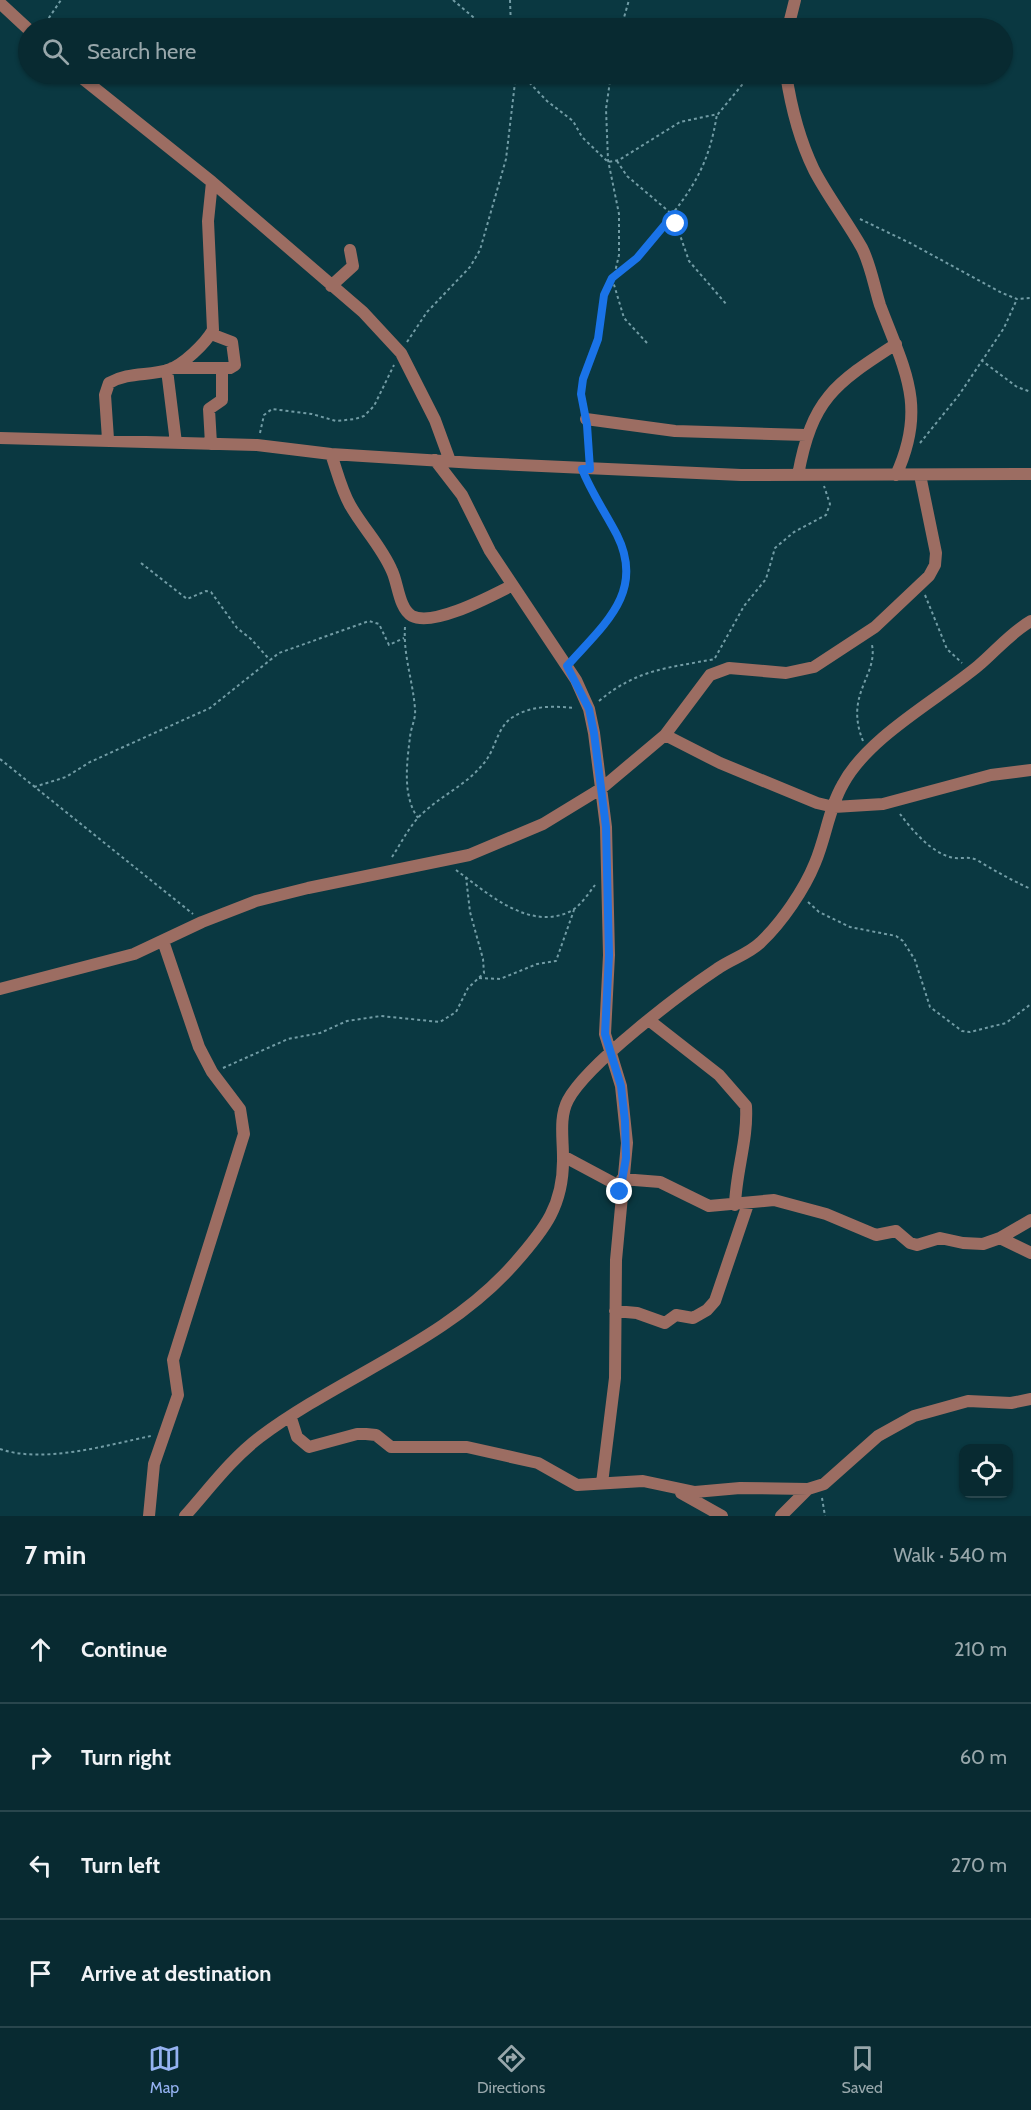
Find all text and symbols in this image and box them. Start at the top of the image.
search box [18,18,1013,84]
icon: search [39,35,72,68]
text: Search here [87,38,196,65]
route start [662,210,688,236]
route end [606,1178,632,1204]
map controls [959,1444,1013,1498]
button: locate [959,1444,1013,1498]
text: 7 min [24,1539,86,1571]
text: Walk · 540 m [893,1543,1007,1567]
icon: ahead [24,1633,57,1666]
text: Continue [81,1636,167,1663]
text: 210 m [954,1637,1007,1661]
icon: right [24,1741,57,1774]
text: Turn right [81,1744,171,1771]
text: 60 m [960,1745,1007,1769]
icon: left [24,1849,57,1882]
text: Turn left [81,1852,160,1879]
text: 270 m [951,1853,1007,1877]
icon: arrive [24,1957,57,1990]
text: Arrive at destination [81,1960,271,1987]
tab: Map [148,2042,181,2097]
tab: Directions [477,2042,545,2097]
tab: Saved [841,2042,883,2097]

